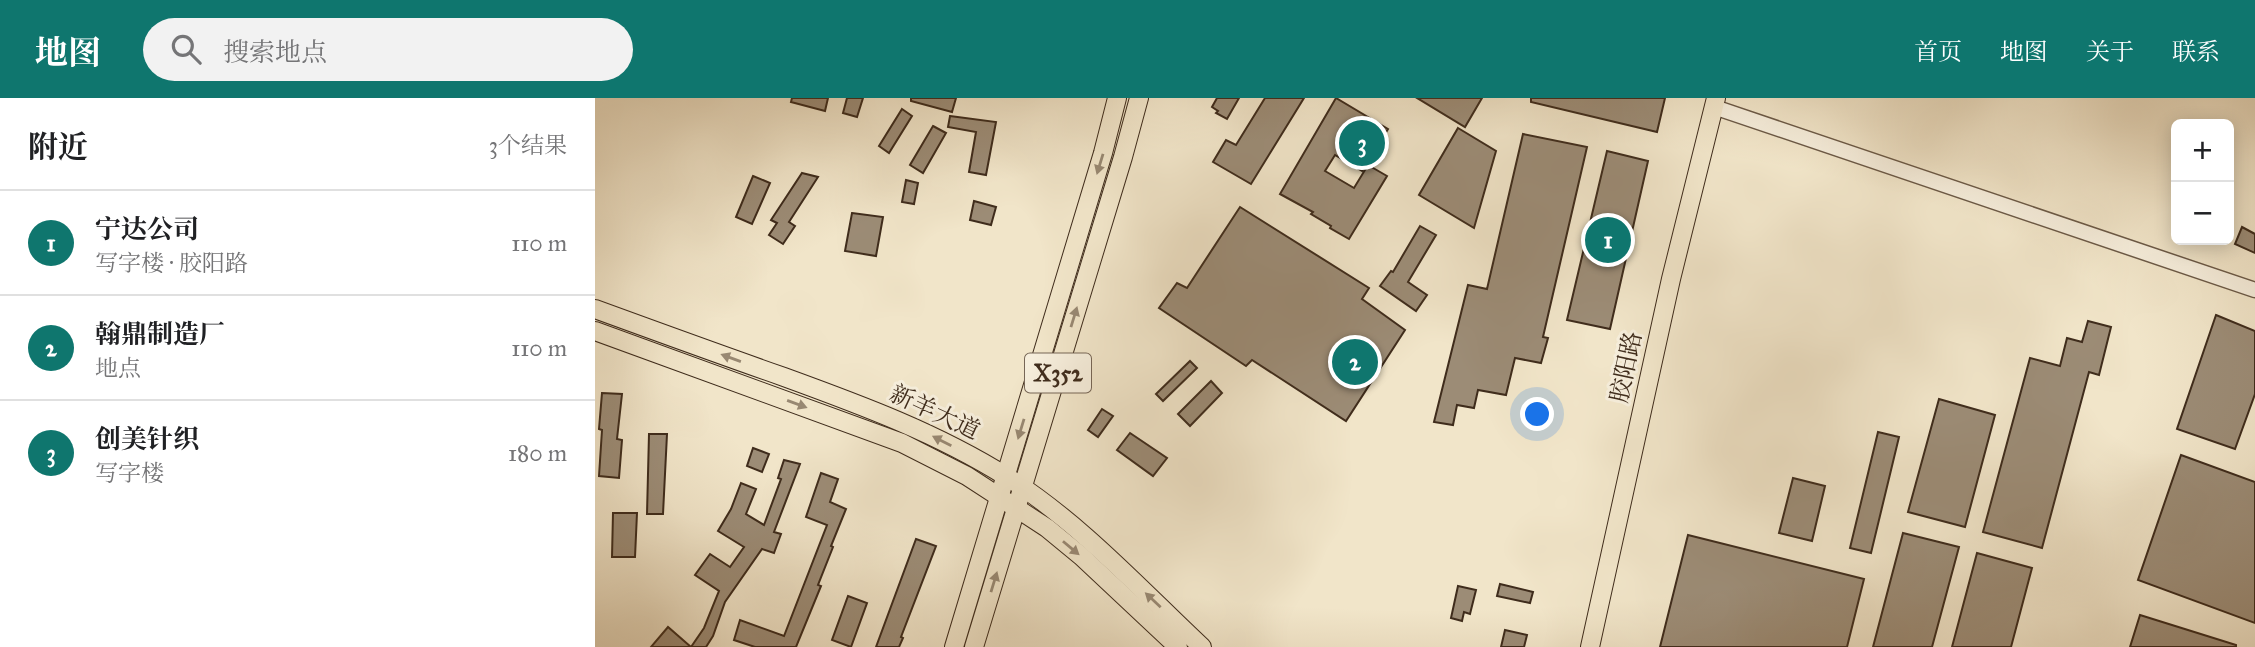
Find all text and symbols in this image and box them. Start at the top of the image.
search box [143,18,633,81]
icon: search [167,30,205,68]
text: 地图 [35,33,101,73]
text: 搜索地点 [223,36,327,68]
text: 首页 [1914,37,1962,67]
text: 地图 [2000,37,2048,67]
text: 关于 [2086,37,2134,67]
text: 联系 [2172,37,2220,67]
pin: 3 [1339,117,1385,169]
map controls [2171,119,2234,245]
button: + [2171,119,2234,182]
text: 附近 [28,129,88,165]
text: 3个结果 [489,131,567,159]
one-way arrow [1095,154,1105,175]
button: − [2171,182,2234,245]
text: 宁达公司 [95,213,199,245]
pin: 1 [1585,214,1631,266]
text: 1 [46,229,56,257]
text: 110 m [511,229,567,257]
text: 写字楼 · 胶阳路 [95,249,248,277]
one-way arrow [1070,307,1080,328]
text: 翰鼎制造厂 [95,318,225,350]
street label: 胶阳路 [1604,329,1648,405]
text: 2 [45,334,57,362]
text: 110 m [511,334,567,362]
pin: 2 [1332,336,1378,388]
one-way arrow [720,352,741,363]
text: 地点 [95,354,141,382]
road number: X352 [1025,354,1091,392]
street label: 新羊大道 [885,378,985,446]
your location [1520,397,1554,431]
one-way arrow [787,399,808,410]
one-way arrow [1015,419,1025,440]
text: 创美针织 [95,423,199,455]
one-way arrow [933,435,952,447]
text: 3 [46,439,56,467]
text: 180 m [508,439,567,467]
text: 写字楼 [95,459,164,487]
one-way arrow [1062,540,1080,556]
one-way arrow [989,571,999,592]
one-way arrow [1144,592,1161,609]

